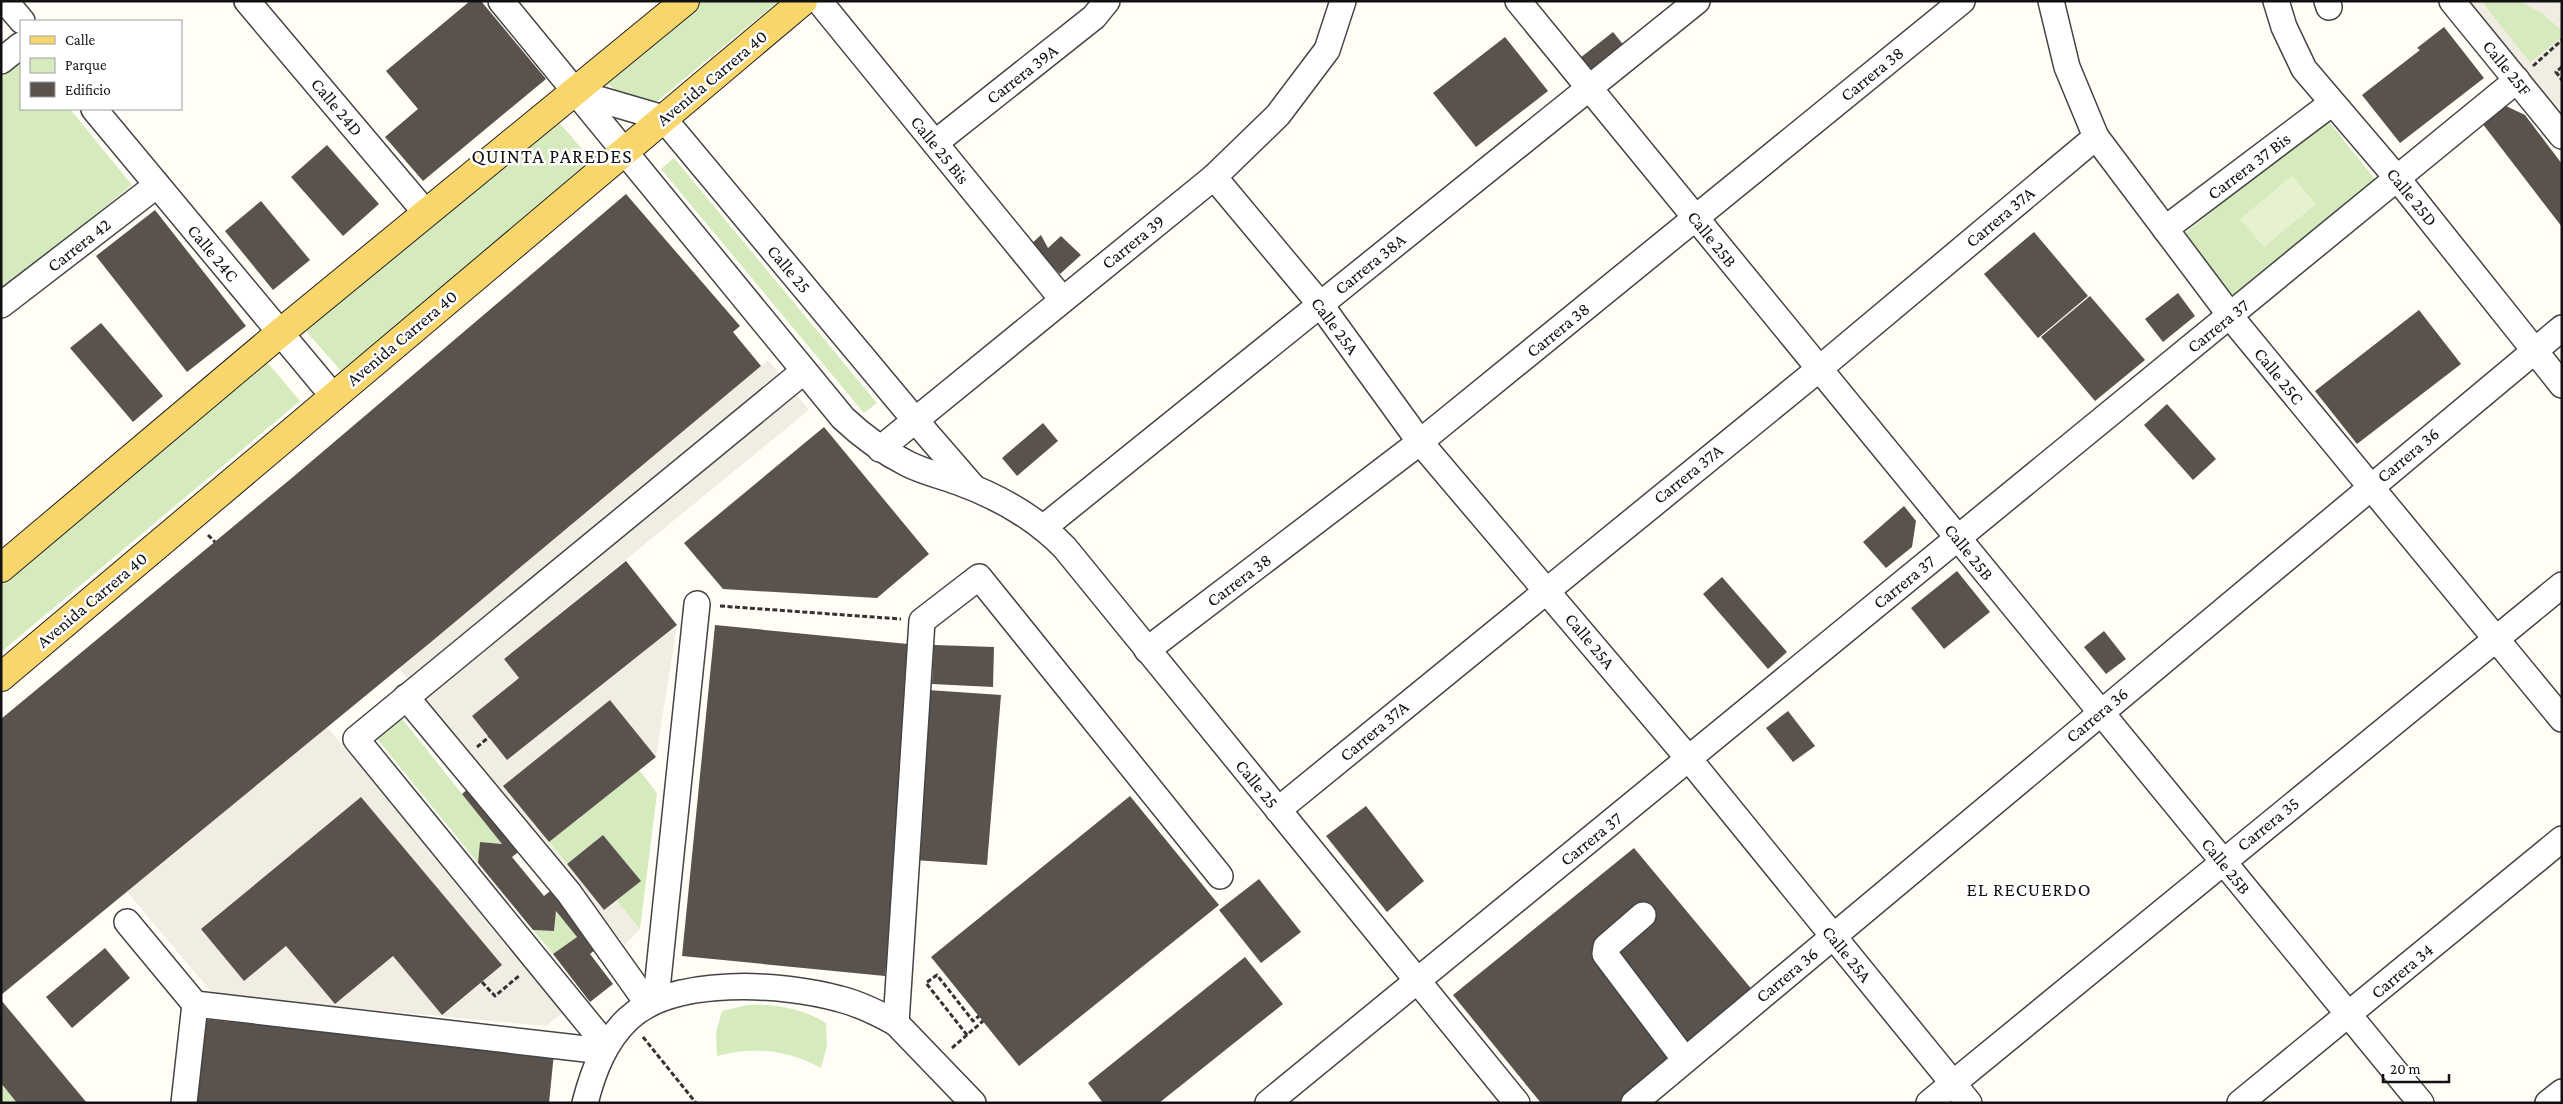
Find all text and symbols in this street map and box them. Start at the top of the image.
legend [20,20,182,110]
street label: Avenida Carrera 40 [653,26,771,130]
text: Calle [65,32,96,48]
street label: Calle 25F [2479,36,2535,100]
street label: Carrera 39A [983,40,1062,108]
street label: Carrera 38 [1836,43,1908,105]
text: Parque [65,57,107,74]
street label: Calle 24D [307,74,367,140]
text: Edificio [65,82,111,98]
street label: Calle 25 Bis [907,112,973,188]
street label: Carrera 37 Bis [2204,128,2294,204]
district label: QUINTA PAREDES [471,145,633,167]
street label: Calle 25D [2383,164,2441,230]
street label: Carrera 37A [1962,182,2039,251]
street label: Calle 25B [1683,207,1741,271]
street label: Carrera 39 [1098,211,1168,273]
street label: Carrera 42 [43,214,115,276]
street label: Calle 24C [183,221,243,286]
street label: Carrera 38A [1331,229,1410,299]
street label: Calle 25 [763,241,815,297]
street label: Avenida Carrera 40 [343,286,461,390]
street label: Calle 25A [1307,293,1364,359]
street label: Carrera 37 [2183,295,2253,357]
street label: Carrera 38 [1522,299,1594,361]
street label: Calle 25C [2250,344,2308,409]
street label: Carrera 36 [2373,423,2443,487]
street label: Carrera 37A [1649,440,1727,508]
street label: Calle 25B [1940,520,1998,584]
street label: Avenida Carrera 40 [33,548,151,652]
street label: Carrera 38 [1203,549,1275,611]
street label: Carrera 37 [1869,551,1939,613]
street label: Calle 25A [1561,609,1620,674]
street label: Carrera 36 [2062,683,2132,747]
street label: Carrera 37A [1336,696,1413,765]
street label: Calle 25 [1231,756,1283,812]
street label: Carrera 35 [2233,793,2303,855]
street label: Carrera 37 [1556,808,1626,870]
street label: Calle 25B [2197,834,2255,898]
district label: EL RECUERDO [1967,879,2091,900]
street label: Calle 25A [1818,922,1876,987]
street label: Carrera 34 [2367,939,2437,1003]
street label: Carrera 36 [1752,943,1822,1007]
scale bar [2383,1052,2449,1084]
text: 20 m [2390,1061,2421,1077]

